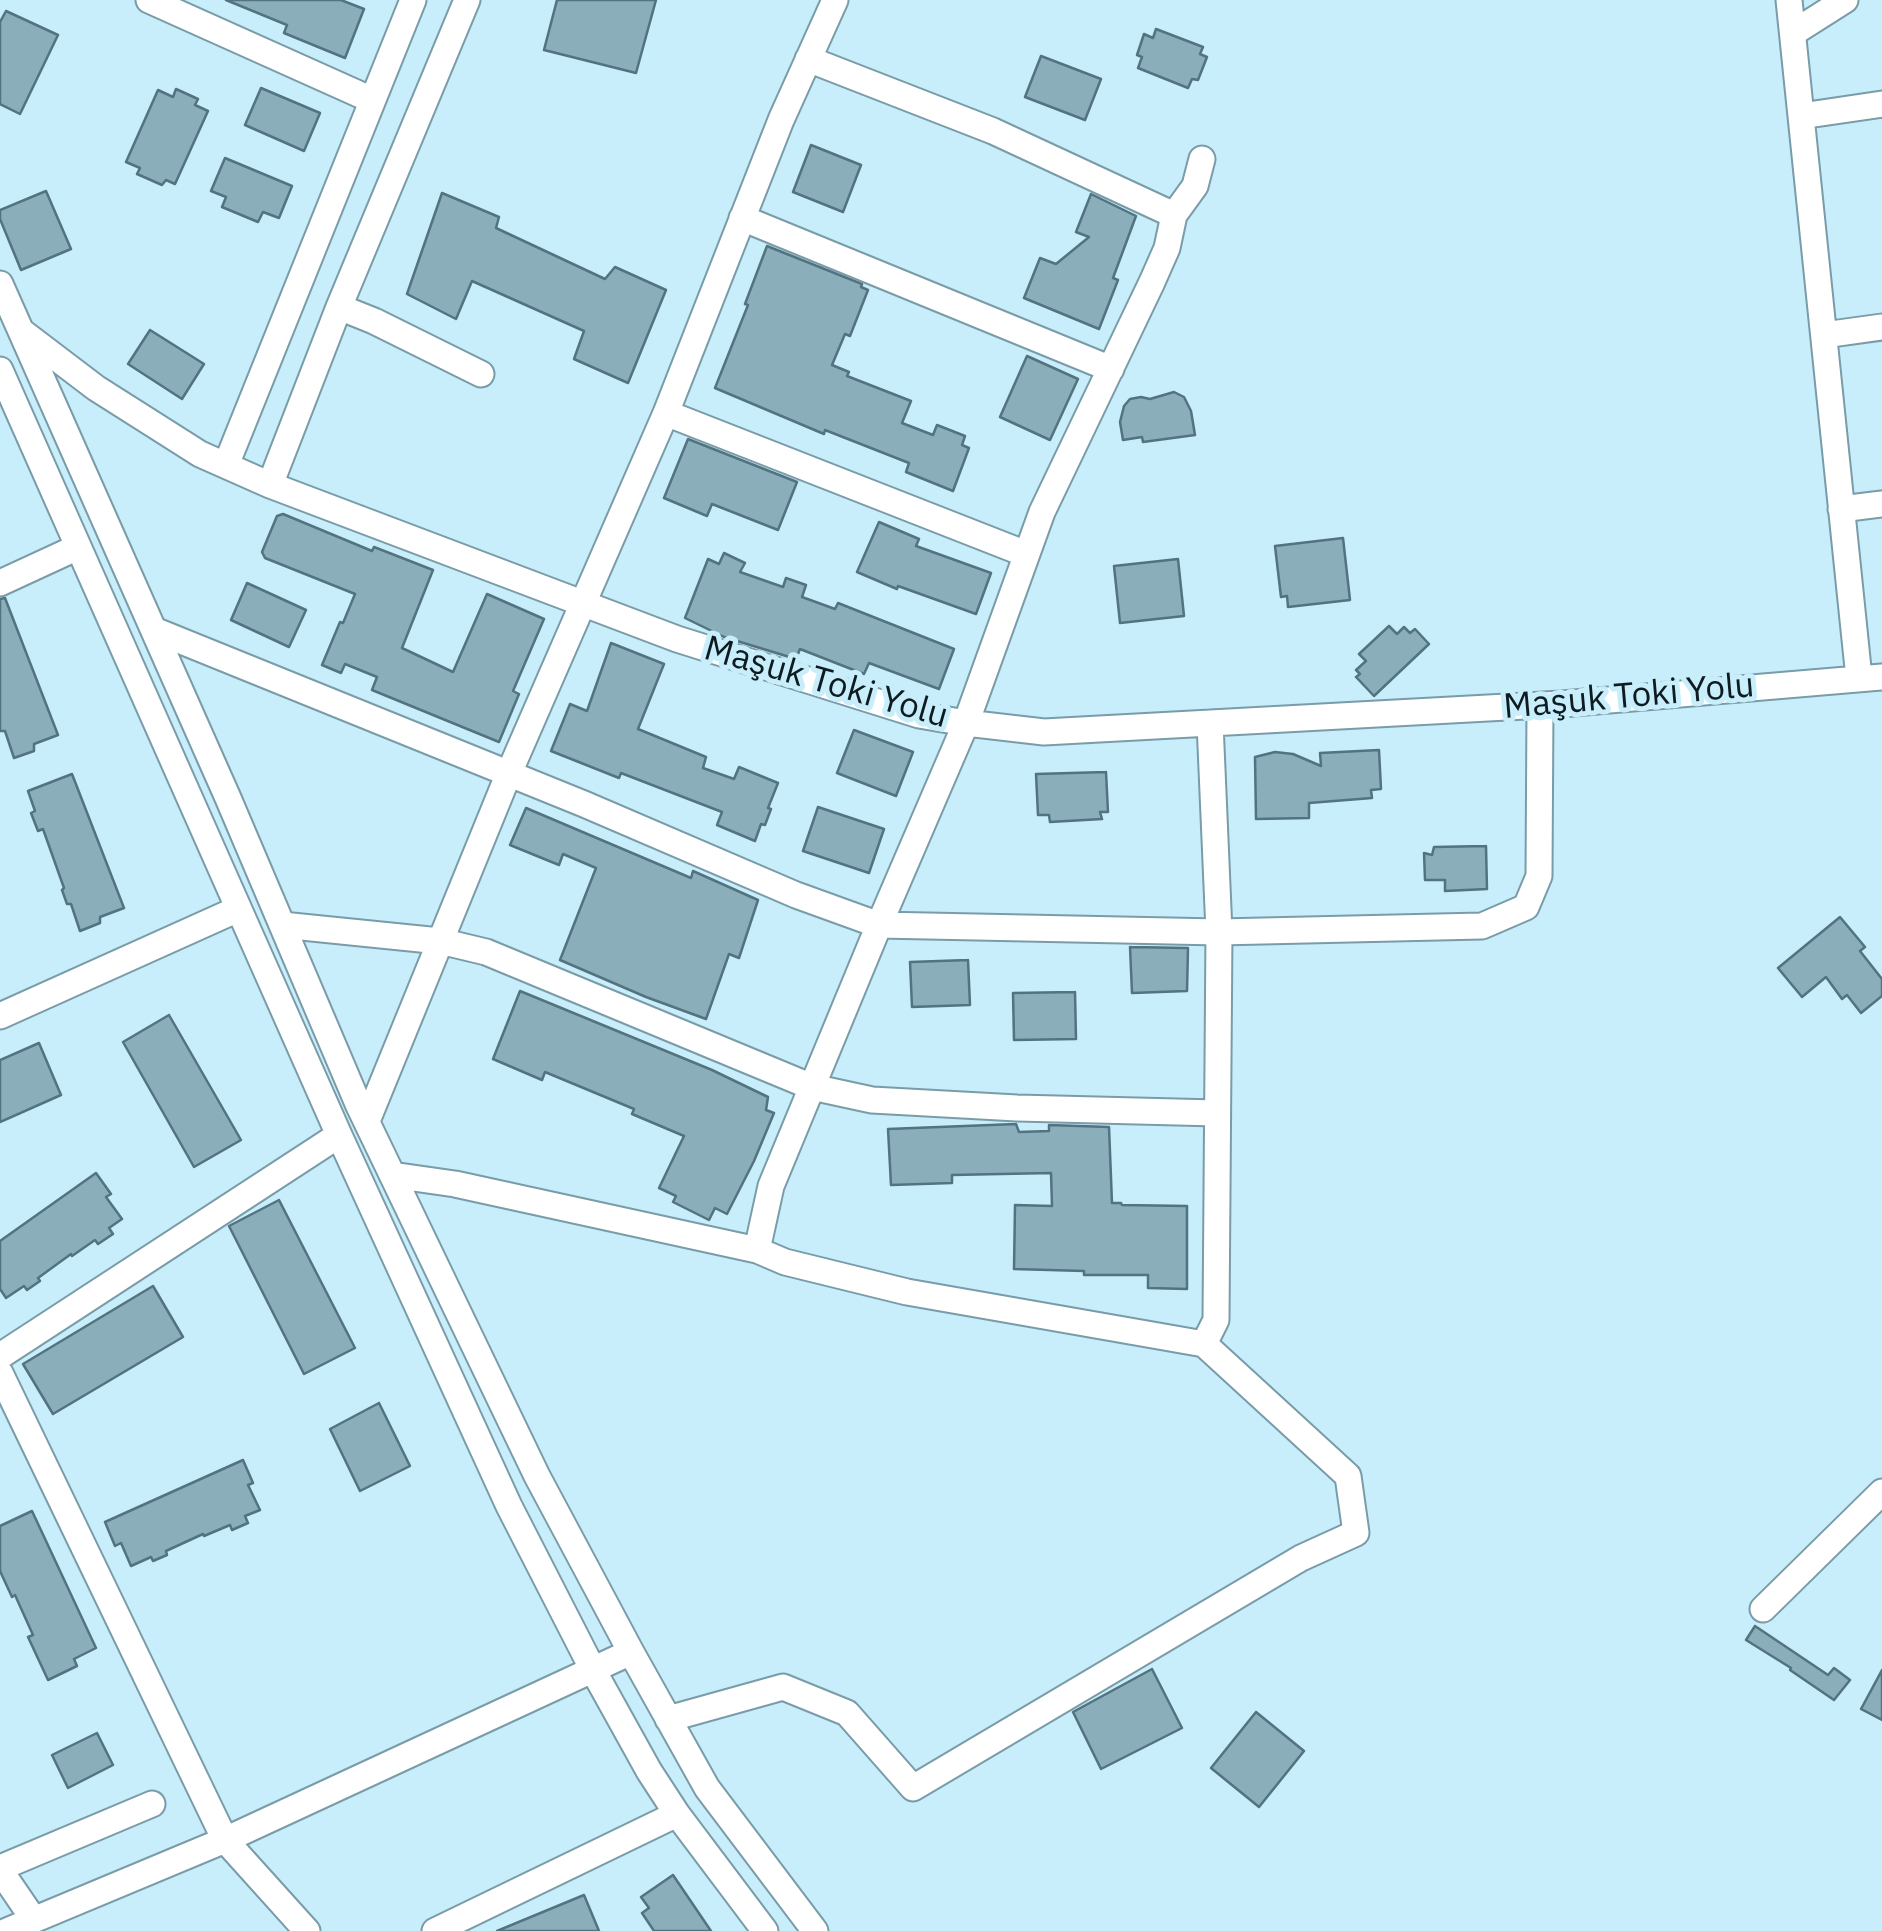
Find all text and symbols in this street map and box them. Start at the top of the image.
street label: Maşuk Toki Yolu [699,628,953,738]
street label: Maşuk Toki Yolu [1502,665,1756,729]

